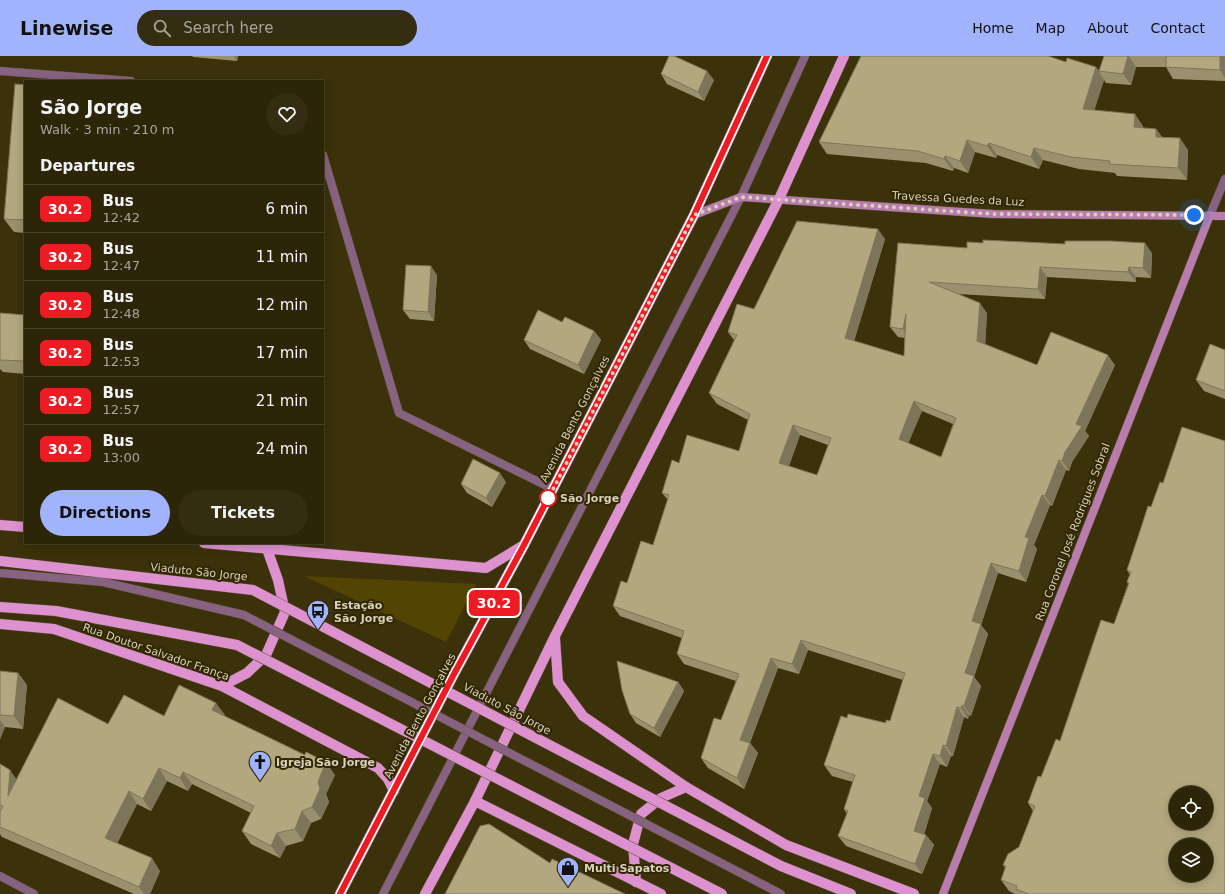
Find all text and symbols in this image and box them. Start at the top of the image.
search box [137,10,417,46]
text: Linewise [20,17,113,39]
icon: search [151,17,173,39]
text: Search here [183,19,273,37]
text: Home [972,20,1014,36]
text: Map [1036,20,1065,36]
text: About [1087,20,1129,36]
text: Contact [1151,20,1205,36]
button: heart [266,93,308,135]
text: São Jorge [40,96,142,118]
text: Walk · 3 min · 210 m [40,122,174,137]
text: Departures [40,157,135,175]
street label: Travessa Guedes da Luz [891,189,1025,209]
text: Bus [103,192,134,210]
text: 6 min [265,200,308,218]
text: 30.2 [48,201,83,217]
your location [1184,205,1204,225]
text: 12:42 [103,210,140,225]
text: Bus [103,240,134,258]
text: 11 min [256,248,308,266]
text: 30.2 [48,249,83,265]
text: 12:47 [103,258,140,273]
text: Bus [103,288,134,306]
text: 12 min [256,296,308,314]
text: 30.2 [48,297,83,313]
text: 12:48 [103,306,140,321]
text: Bus [103,336,134,354]
text: 17 min [256,344,308,362]
text: 30.2 [48,345,83,361]
street label: Avenida Bento Gonçalves [537,353,613,484]
text: 12:53 [103,354,140,369]
text: Bus [103,384,134,402]
text: 21 min [256,392,308,410]
text: 30.2 [48,393,83,409]
text: 12:57 [103,402,140,417]
text: Bus [103,432,134,450]
text: 24 min [256,440,308,458]
text: 30.2 [48,441,83,457]
street label: Rua Coronel José Rodrigues Sobral [1033,441,1113,623]
text: 13:00 [103,450,140,465]
marker: São Jorge [539,489,557,507]
button: Directions [40,490,170,536]
button: Tickets [178,490,308,536]
place label: São Jorge [560,492,619,505]
street label: Viaduto São Jorge [150,560,248,584]
line badge: 30.2 [466,590,522,616]
text: 30.2 [477,595,511,611]
bus stop icon: Estação São Jorge [305,598,331,631]
place label: Estação São Jorge [334,599,393,625]
street label: Rua Doutor Salvador França [81,621,231,683]
street label: Avenida Bento Gonçalves [381,651,459,781]
street label: Viaduto São Jorge [461,680,553,738]
church icon: Igreja São Jorge [247,749,273,782]
place label: Igreja São Jorge [276,756,375,769]
map controls [1169,786,1213,882]
button: locate [1169,786,1213,830]
button: layers [1169,838,1213,882]
shop icon: Multi Sapatos [555,855,581,888]
place label: Multi Sapatos [584,862,670,875]

